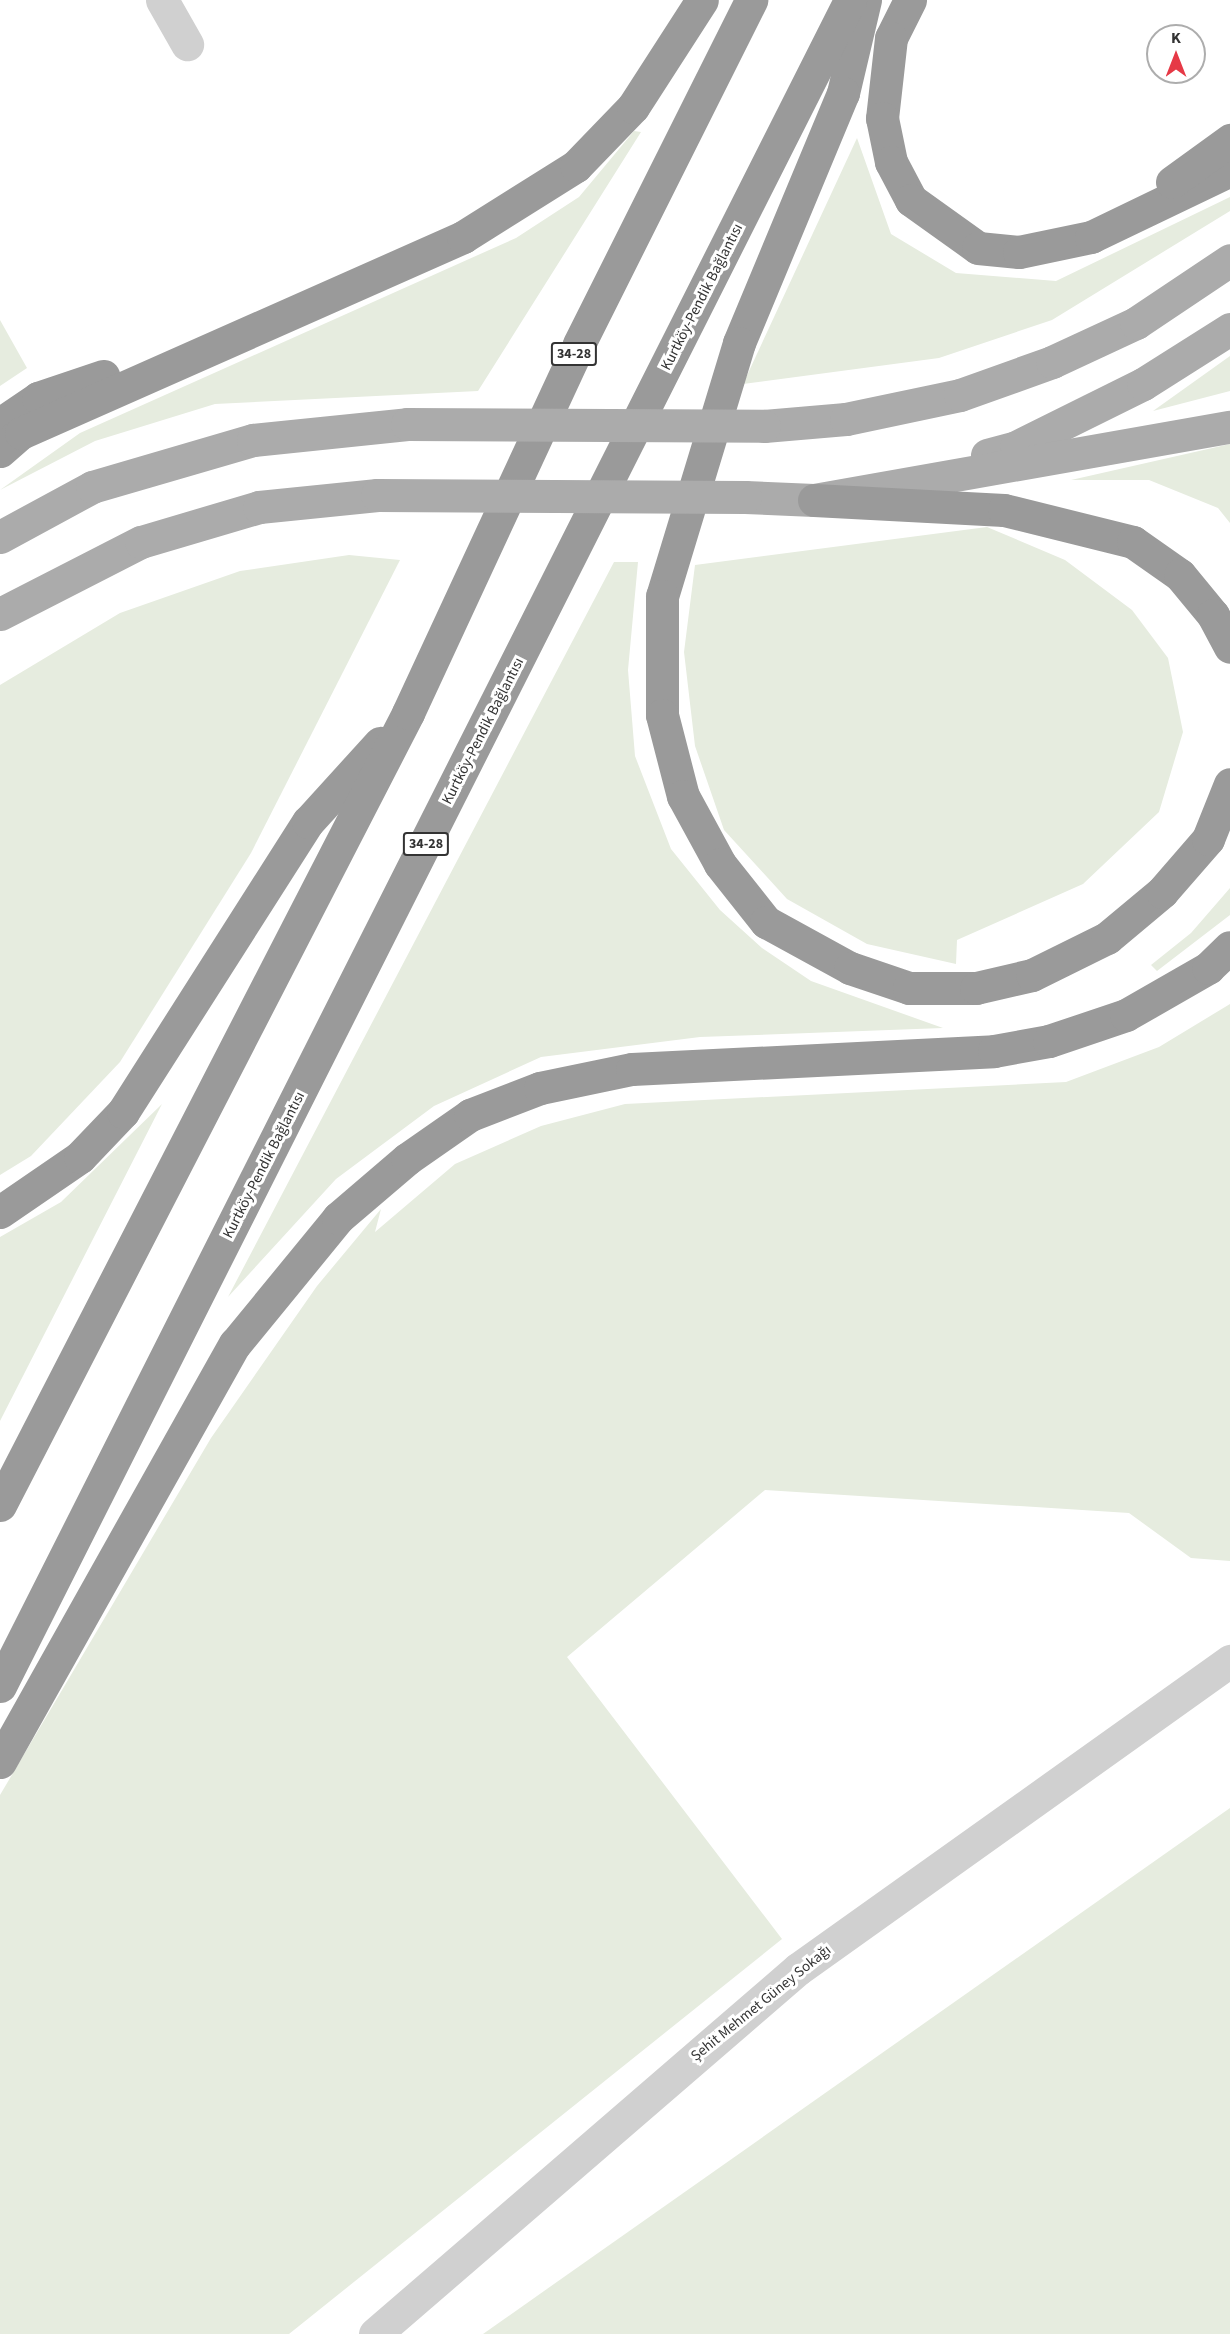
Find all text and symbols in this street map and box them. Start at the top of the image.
north arrow [1146,24,1206,84]
text: K [1171,27,1181,49]
street label: Kurtköy-Pendik Bağlantısı [657,221,747,373]
road number: 34-28 [550,343,598,365]
street label: Kurtköy-Pendik Bağlantısı [438,655,528,807]
road number: 34-28 [402,833,450,855]
street label: Kurtköy-Pendik Bağlantısı [219,1089,309,1241]
street label: Şehit Mehmet Güney Sokağı [687,1941,835,2065]

